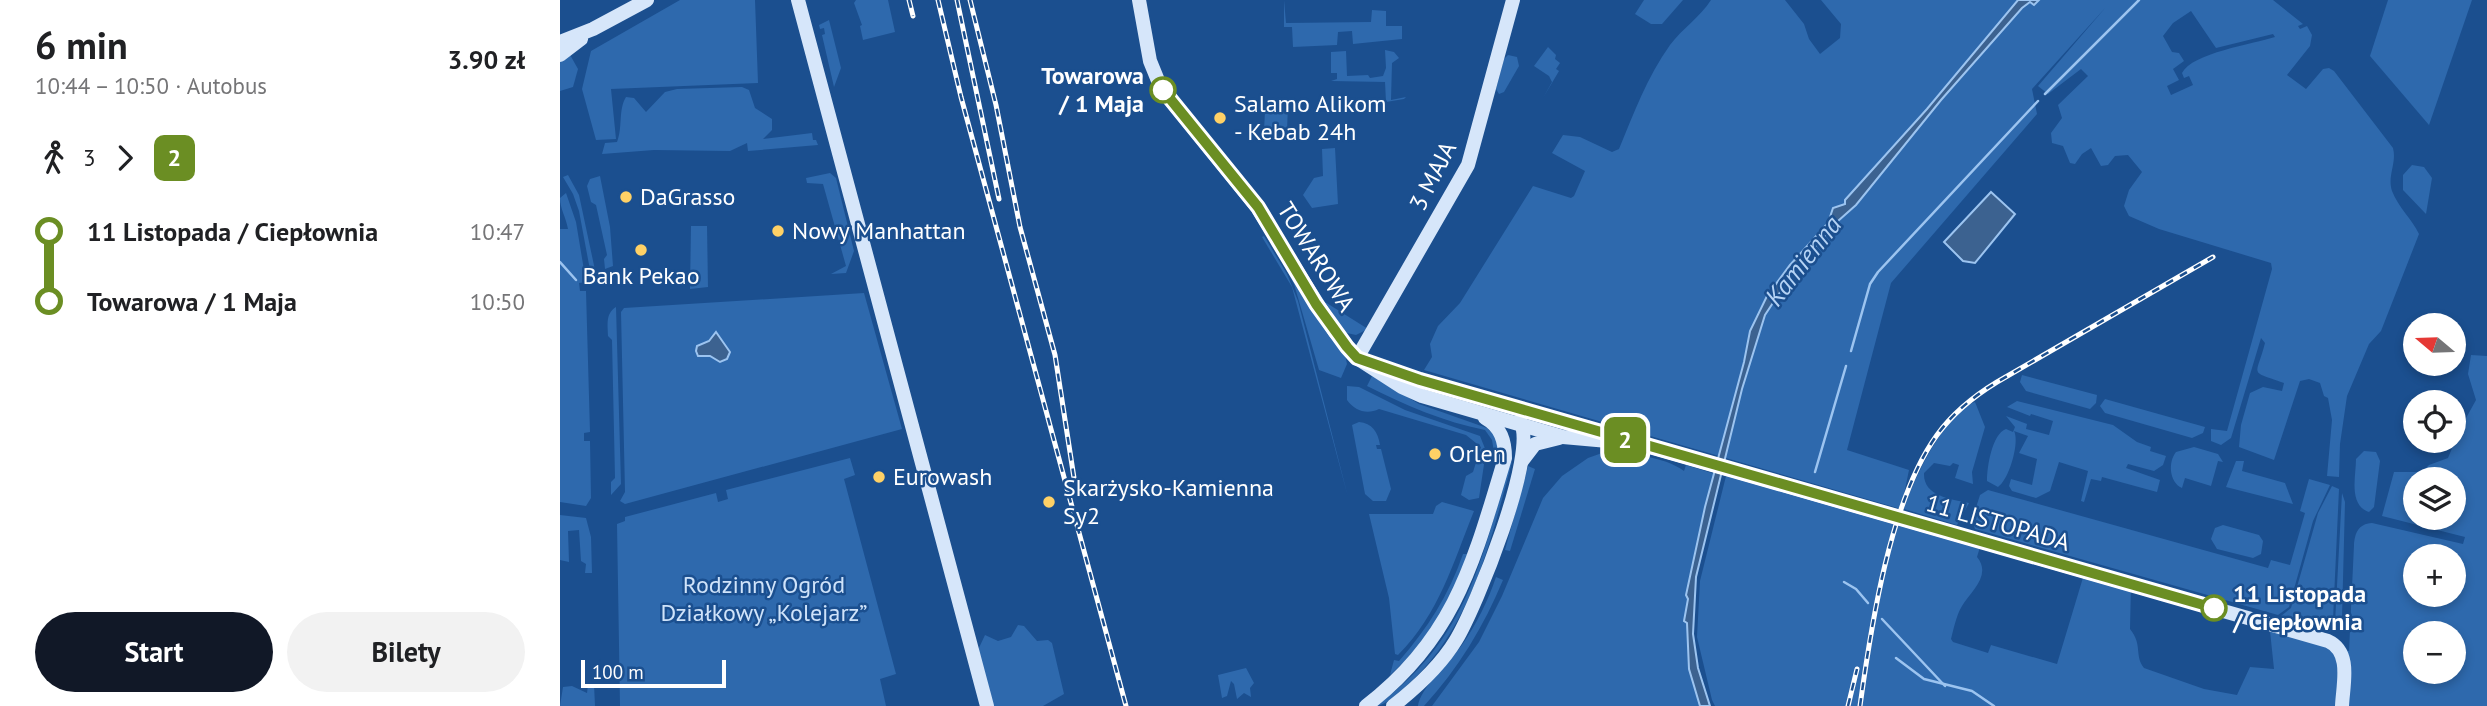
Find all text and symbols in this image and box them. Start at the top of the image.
text: 6 min [35,20,128,69]
text: 3.90 zł [448,43,525,76]
place label: Towarowa / 1 Maja [1041,60,1144,119]
text: 10:44 – 10:50 · Autobus [35,71,267,100]
marker: Towarowa / 1 Maja [1150,77,1176,103]
place label: Salamo Alikom - Kebab 24h [1234,88,1387,147]
marker: Salamo Alikom - Kebab 24h [1212,110,1228,126]
street label: 3 MAJA [1402,136,1463,216]
icon: walk [35,139,73,177]
icon: forward [106,139,144,177]
text: 2 [168,142,181,173]
text: 3 [83,143,96,172]
place label: DaGrasso [640,181,735,212]
marker: DaGrasso [618,189,634,205]
street label: TOWAROWA [1270,196,1362,317]
water label: Kamienna [1757,209,1848,312]
text: 11 Listopada / Ciepłownia [87,215,378,248]
place label: Nowy Manhattan [792,215,966,246]
text: 10:47 [470,217,525,246]
marker: Nowy Manhattan [770,223,786,239]
marker: Bank Pekao [633,242,649,258]
place label: Bank Pekao [582,260,700,291]
text: Towarowa / 1 Maja [87,285,297,318]
text: 10:50 [470,287,525,316]
north arrow [2403,313,2466,376]
map controls [2403,313,2466,684]
button: locate [2403,390,2466,453]
line badge: 2 [1602,417,1648,463]
text: 2 [1618,424,1632,455]
place label: Orlen [1449,438,1506,469]
marker: Orlen [1427,446,1443,462]
place label: Eurowash [893,461,992,492]
button: layers [2403,467,2466,530]
marker: Eurowash [871,469,887,485]
place label: Skarżysko-Kamienna Sy2 [1063,472,1274,531]
street label: 11 LISTOPADA [1923,487,2074,558]
marker: Skarżysko-Kamienna Sy2 [1041,494,1057,510]
button: + [2403,544,2466,607]
park label: Rodzinny Ogród Działkowy „Kolejarz” [661,569,867,628]
place label: 11 Listopada / Ciepłownia [2232,578,2366,637]
marker: 11 Listopada / Ciepłownia [2201,595,2227,621]
button: Start [35,612,273,692]
button: Bilety [287,612,525,692]
button: − [2403,621,2466,684]
scale bar [581,657,726,689]
text: 100 m [592,660,644,684]

